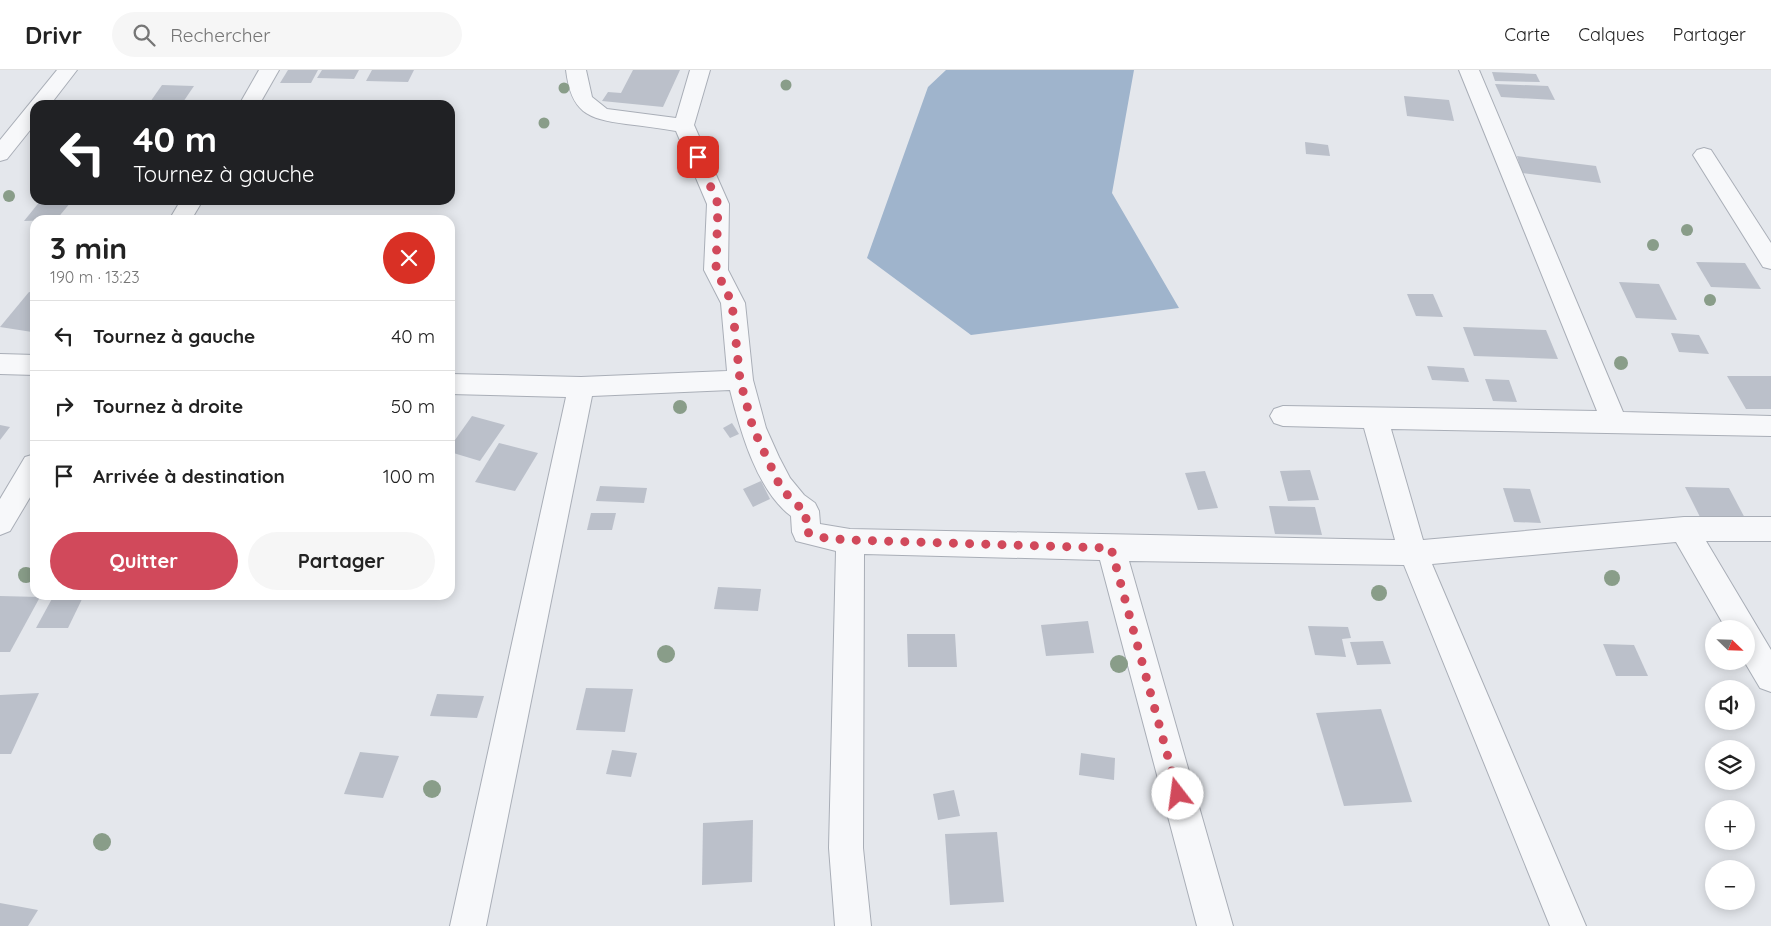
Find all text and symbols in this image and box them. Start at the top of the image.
search box [112,12,462,57]
text: Drivr [25,20,82,50]
icon: search [130,21,158,49]
text: Rechercher [170,23,270,47]
text: Carte [1504,23,1550,46]
text: Calques [1578,23,1645,46]
text: Partager [1673,23,1746,46]
text: 40 m [133,117,217,161]
icon: left [50,120,115,185]
pin [677,136,719,178]
icon: arrive [684,143,712,171]
text: Tournez à gauche [133,160,315,188]
text: 3 min [50,229,127,267]
button: close [383,232,435,284]
text: 190 m · 13:23 [50,267,140,287]
icon: left [50,322,78,350]
text: Tournez à gauche [93,324,255,348]
text: 40 m [391,324,435,348]
icon: right [50,392,78,420]
text: Tournez à droite [93,394,243,418]
text: 50 m [391,394,435,418]
icon: arrive [50,462,78,490]
text: Arrivée à destination [93,464,285,488]
text: 100 m [383,464,435,488]
button: Quitter [50,532,238,590]
button: Partager [248,532,435,590]
north arrow [1705,620,1755,670]
map controls [1705,620,1755,910]
button: sound [1705,680,1755,730]
button: layers [1705,740,1755,790]
position arrow [1151,767,1203,819]
button: + [1705,800,1755,850]
button: − [1705,860,1755,910]

